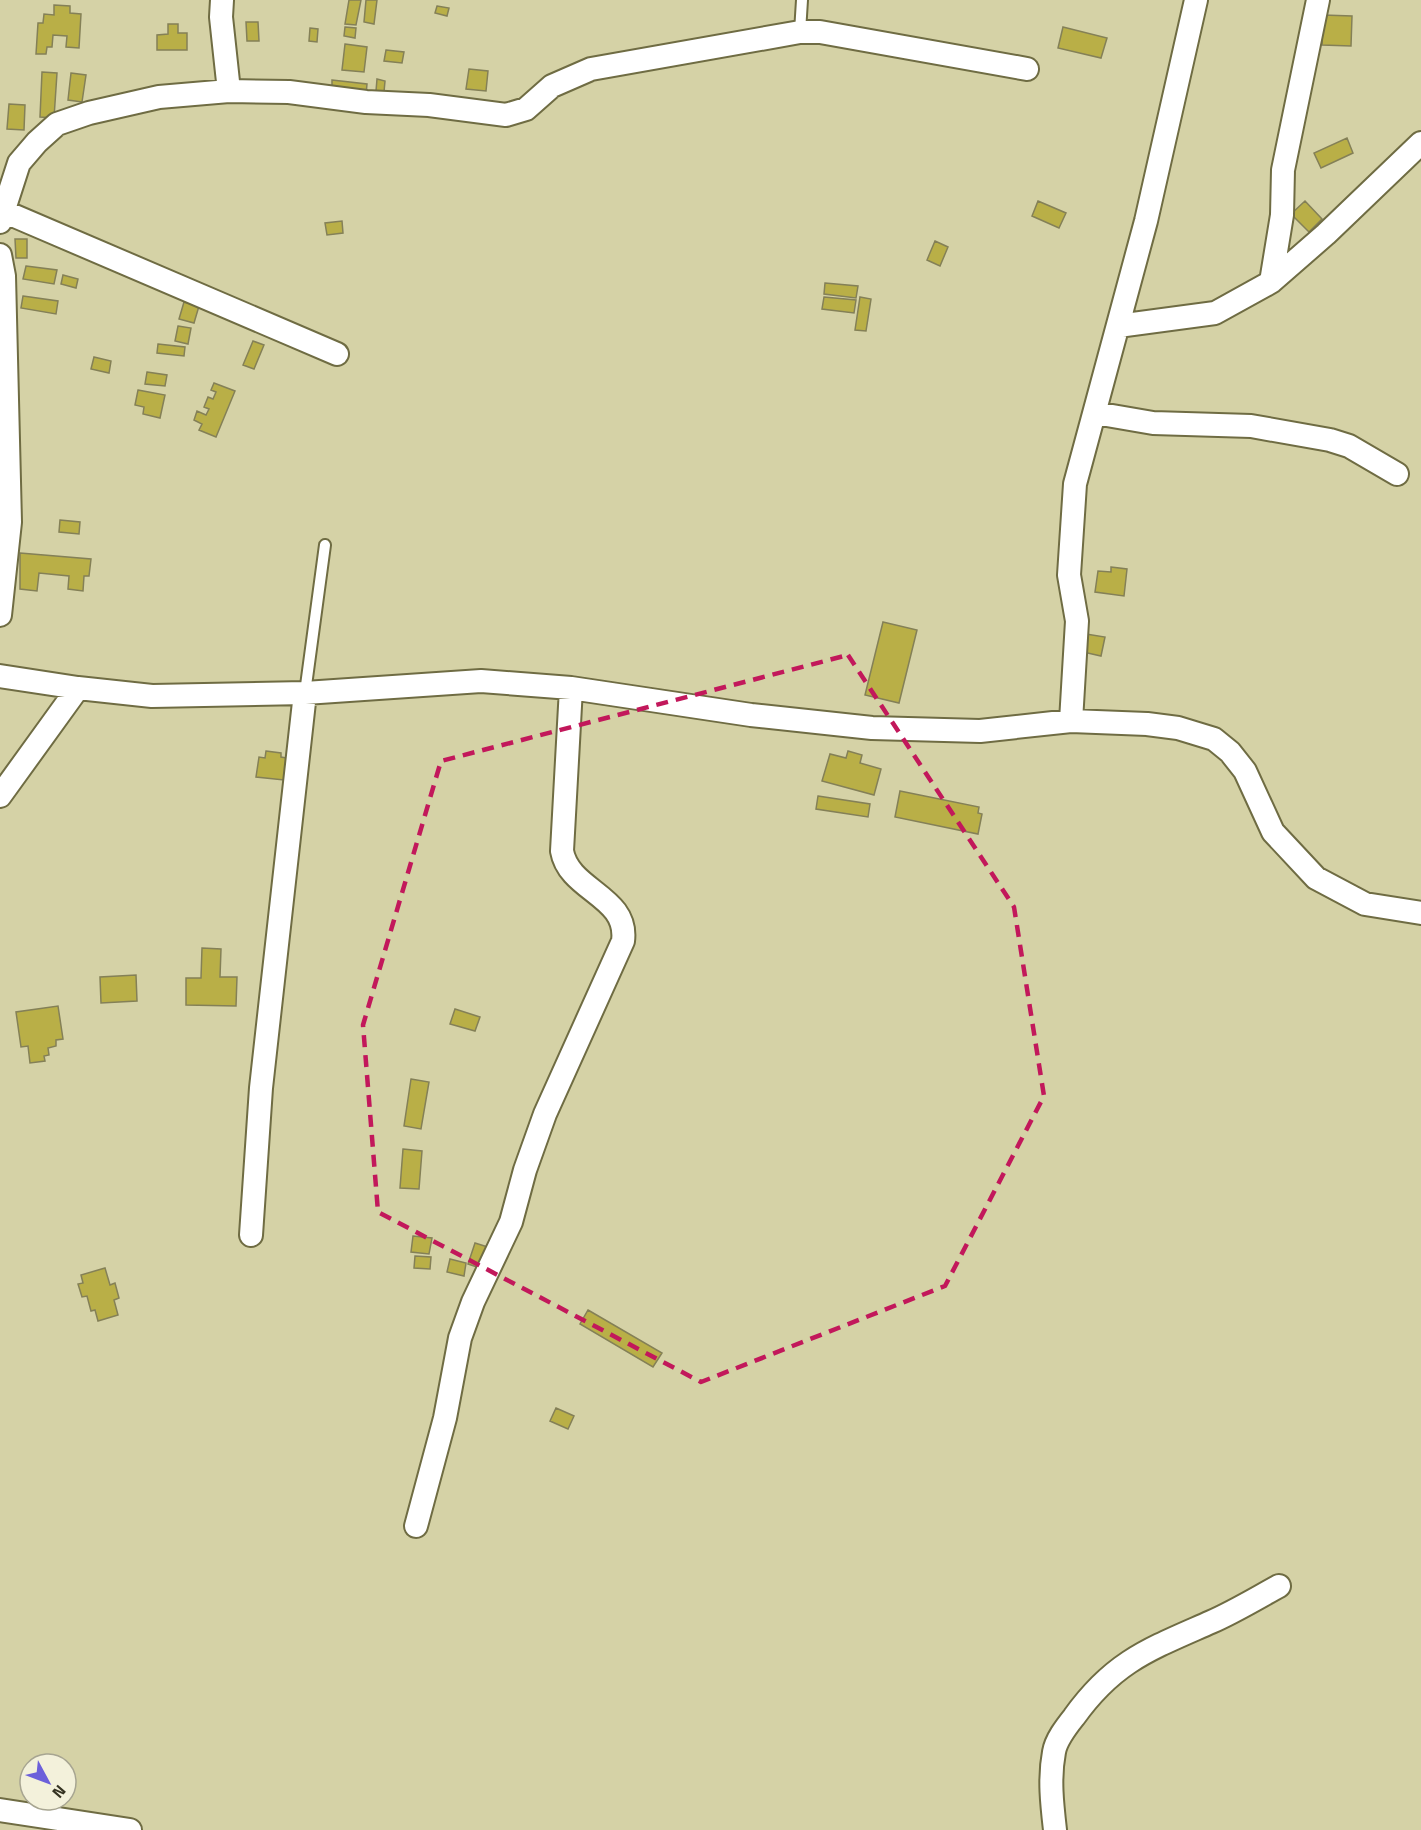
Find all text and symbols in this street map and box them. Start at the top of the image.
north arrow [18,1752,78,1812]
text: N [47,1780,72,1804]

